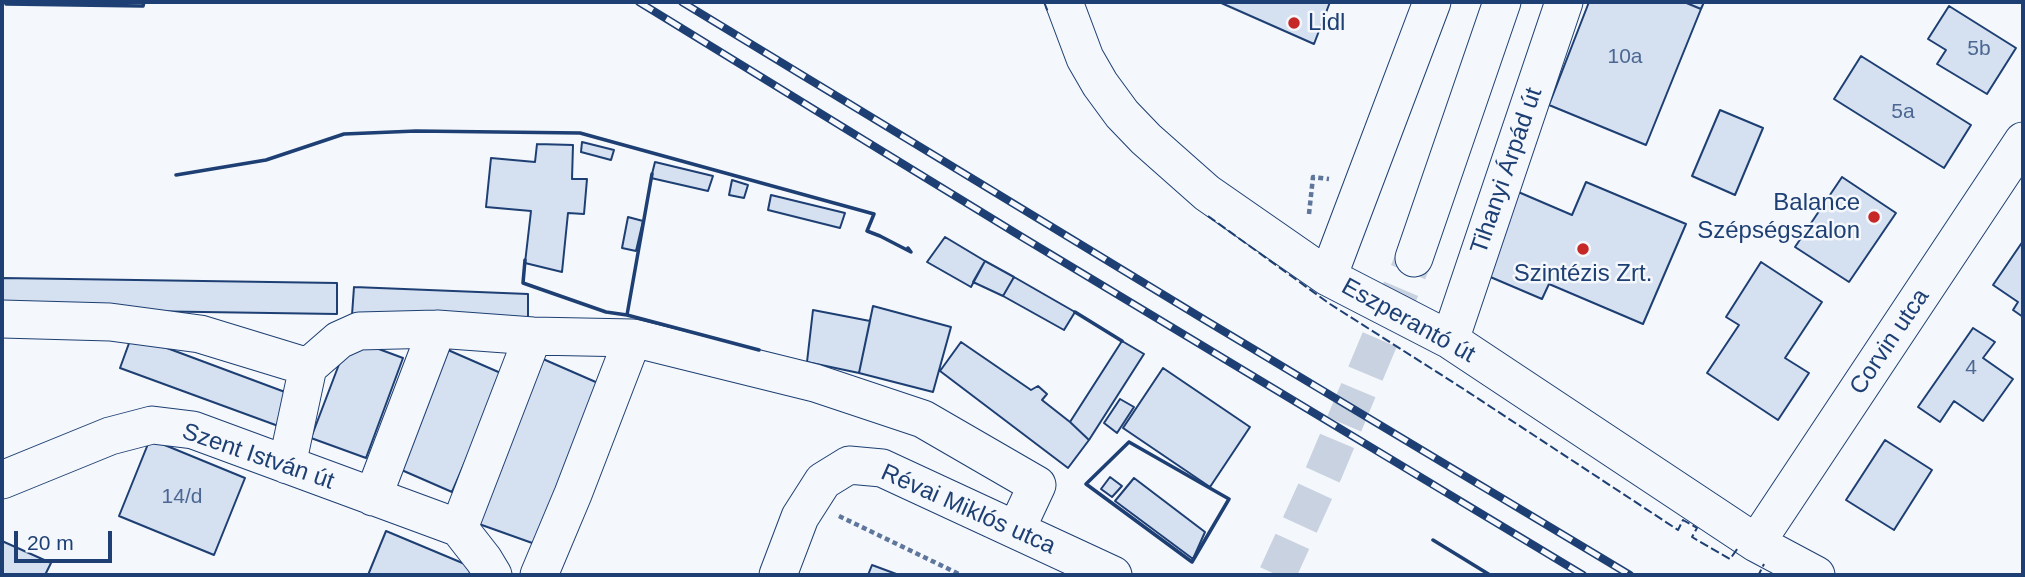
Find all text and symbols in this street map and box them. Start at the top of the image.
place label: Lidl [1308,9,1345,37]
marker: Lidl [1286,15,1302,31]
house number: 5b [1967,36,1991,62]
house number: 10a [1607,44,1643,70]
street label: Tihanyi Árpád út [1465,84,1549,258]
house number: 5a [1891,99,1915,125]
place label: Balance Szépségszalon [1697,189,1860,245]
marker: Balance Szépségszalon [1866,209,1882,225]
marker: Szintézis Zrt. [1575,241,1591,257]
place label: Szintézis Zrt. [1514,260,1652,288]
street label: Eszperantó út [1336,273,1480,369]
street label: Corvin utca [1844,284,1936,400]
house number: 4 [1965,355,1977,381]
street label: Szent István út [178,418,338,496]
street label: Révai Miklós utca [876,459,1060,561]
house number: 14/d [162,484,202,510]
scale bar [18,518,116,562]
text: 20 m [27,531,74,554]

